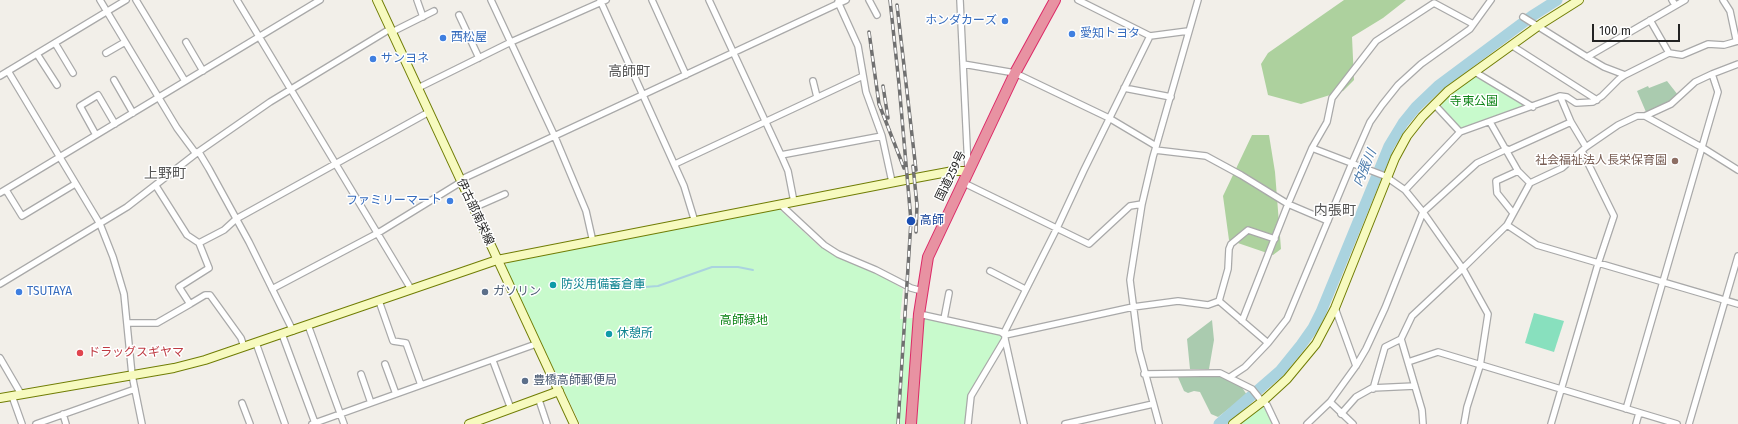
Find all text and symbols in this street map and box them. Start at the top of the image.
place label: ホンダカーズ [925,14,997,28]
marker: ホンダカーズ [1000,16,1010,26]
scale bar [1594,16,1682,42]
text: 100 m [1599,24,1631,38]
place label: 愛知トヨタ [1080,27,1140,41]
marker: 愛知トヨタ [1067,29,1077,39]
place label: 西松屋 [451,31,487,45]
marker: 西松屋 [438,33,448,43]
place label: サンヨネ [381,52,429,66]
marker: サンヨネ [368,54,378,64]
district label: 高師町 [608,64,650,80]
park label: 寺東公園 [1450,95,1498,109]
water label: 内張川 [1350,147,1380,189]
street label: 国道259号 [933,149,969,203]
place label: 社会福祉法人長栄保育園 [1535,154,1667,168]
marker: 社会福祉法人長栄保育園 [1670,156,1680,166]
district label: 上野町 [144,166,186,182]
street label: 伊古部南栄線 [453,176,497,248]
place label: ファミリーマート [346,194,442,208]
marker: ファミリーマート [445,196,455,206]
district label: 内張町 [1314,203,1356,219]
place label: 高師 [920,214,944,228]
marker: 高師 [905,215,917,227]
place label: 防災用備蓄倉庫 [561,278,645,292]
marker: 防災用備蓄倉庫 [548,280,558,290]
place label: TSUTAYA [27,285,72,299]
place label: ガソリン [493,285,541,299]
marker: TSUTAYA [14,287,24,297]
marker: ガソリン [480,287,490,297]
park label: 高師緑地 [720,314,768,328]
place label: 休憩所 [617,327,653,341]
marker: 休憩所 [604,329,614,339]
place label: ドラッグスギヤマ [88,346,184,360]
marker: ドラッグスギヤマ [75,348,85,358]
place label: 豊橋高師郵便局 [533,374,617,388]
marker: 豊橋高師郵便局 [520,376,530,386]

